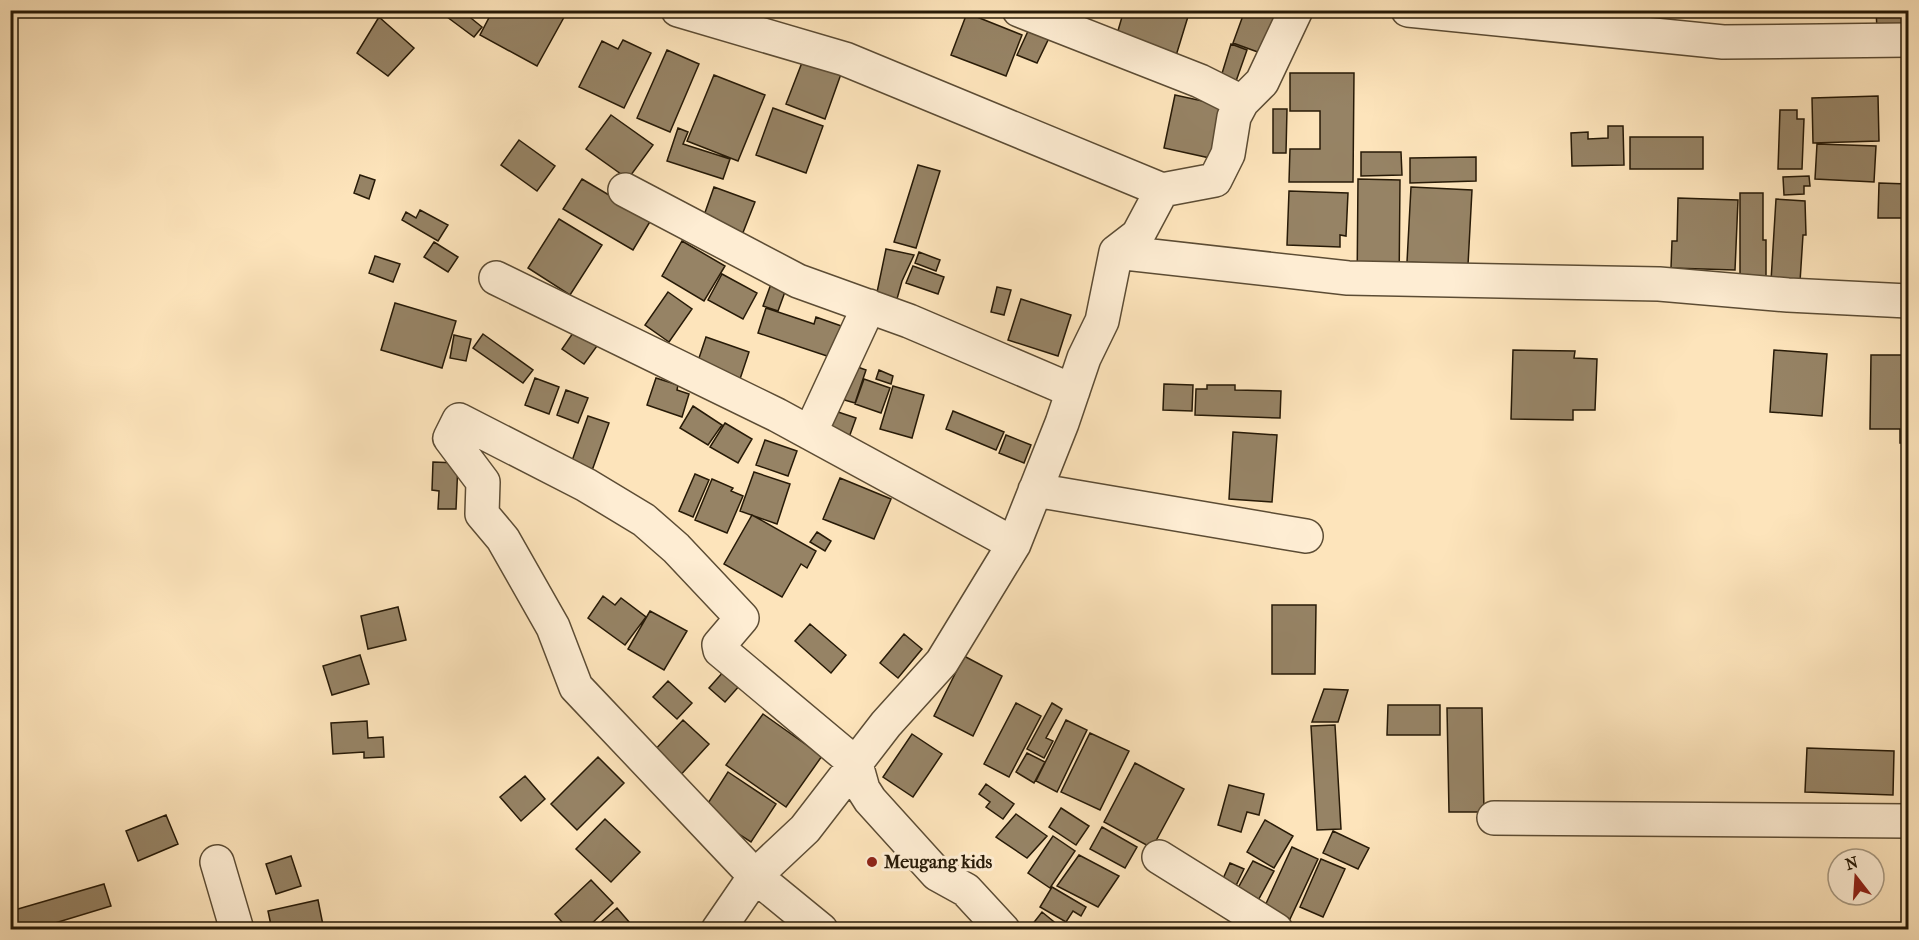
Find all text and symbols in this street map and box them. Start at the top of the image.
north arrow [1826,847,1886,907]
place label: Meugang kids [883,852,992,873]
text: N [1843,852,1861,874]
marker: Meugang kids [865,855,879,869]

